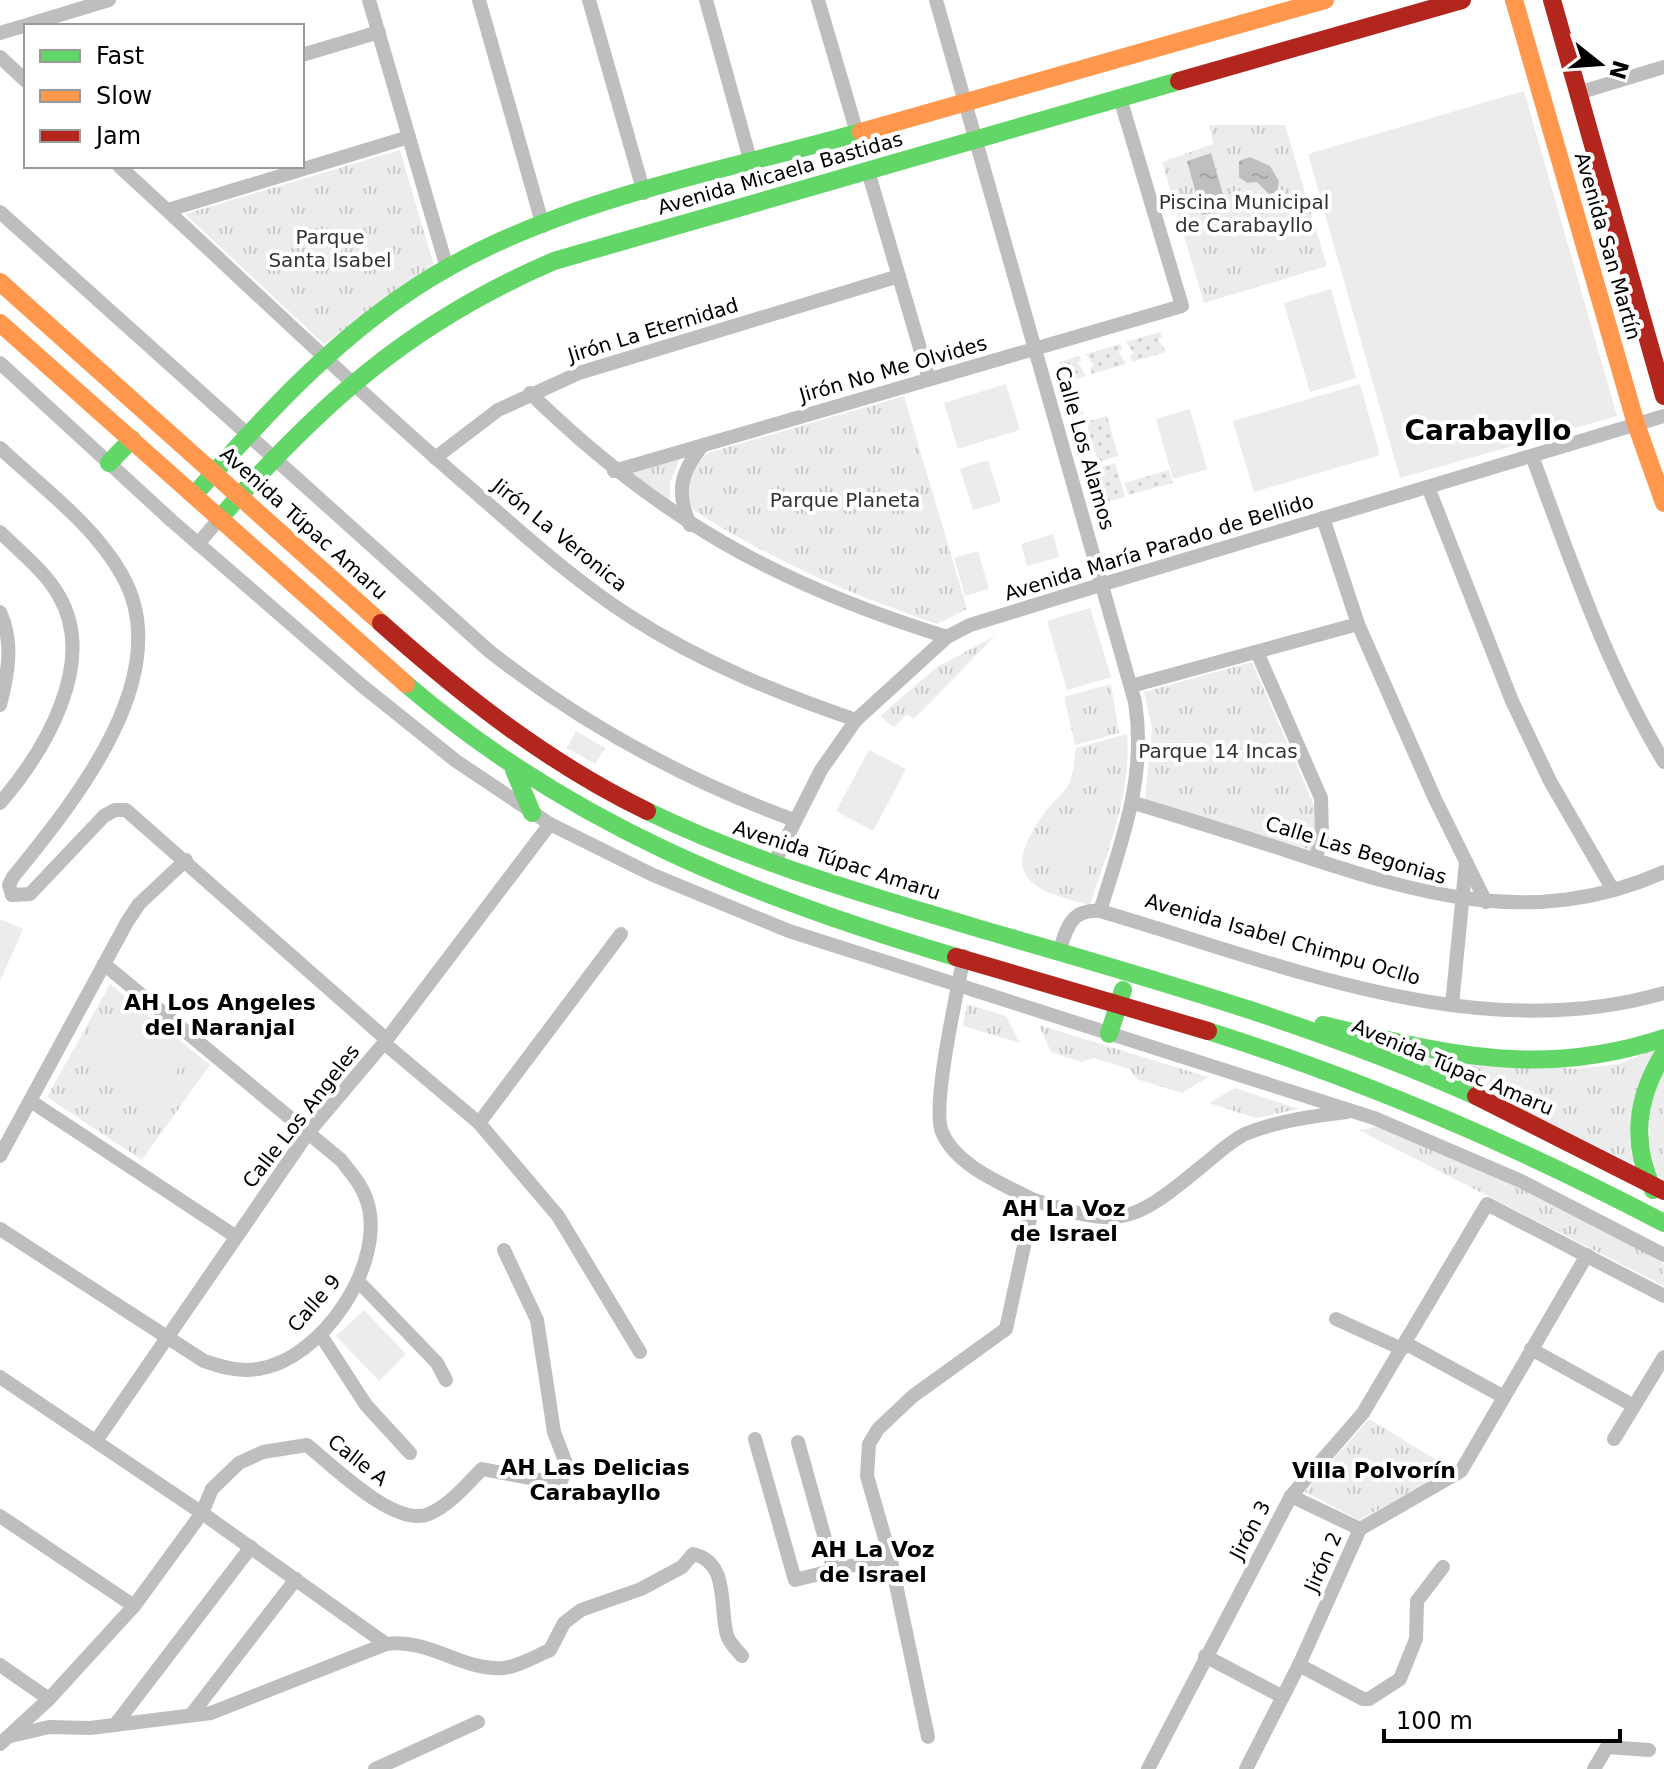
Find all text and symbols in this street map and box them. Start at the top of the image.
legend [24,24,304,168]
north arrow [1560,24,1640,104]
text: Fast [96,42,144,70]
text: N [1604,57,1633,82]
text: Slow [96,82,152,110]
text: Jam [94,122,141,150]
street label: Avenida Micaela Bastidas [655,126,905,220]
street label: Avenida San Martín [1570,149,1646,343]
park label: Piscina Municipal de Carabayllo [1159,190,1329,237]
park label: Parque Santa Isabel [268,225,392,272]
street label: Jirón La Eternidad [563,293,741,368]
street label: Jirón No Me Olvides [794,331,990,408]
street label: Calle Los Alamos [1050,363,1120,533]
district label: Carabayllo [1405,414,1571,447]
street label: Avenida Túpac Amaru [215,442,393,604]
street label: Jirón La Veronica [486,472,632,597]
park label: Parque Planeta [770,488,920,512]
street label: Avenida María Parado de Bellido [1001,488,1317,606]
park label: Parque 14 Incas [1138,739,1298,763]
street label: Calle Las Begonias [1263,811,1449,889]
street label: Avenida Túpac Amaru [730,815,944,905]
street label: Avenida Isabel Chimpu Ocllo [1143,888,1423,990]
district label: AH Los Angeles del Naranjal [124,990,316,1040]
street label: Avenida Túpac Amaru [1349,1014,1557,1120]
street label: Calle Los Angeles [238,1039,364,1193]
district label: AH La Voz de Israel [1002,1196,1126,1246]
street label: Calle 9 [282,1269,346,1337]
street label: Calle A [323,1429,393,1491]
district label: AH Las Delicias Carabayllo [500,1455,690,1505]
district label: Villa Polvorín [1292,1458,1456,1483]
street label: Jirón 3 [1224,1496,1275,1565]
street label: Jirón 2 [1298,1528,1347,1598]
district label: AH La Voz de Israel [811,1537,935,1587]
scale bar [1384,1693,1620,1743]
text: 100 m [1396,1707,1473,1735]

